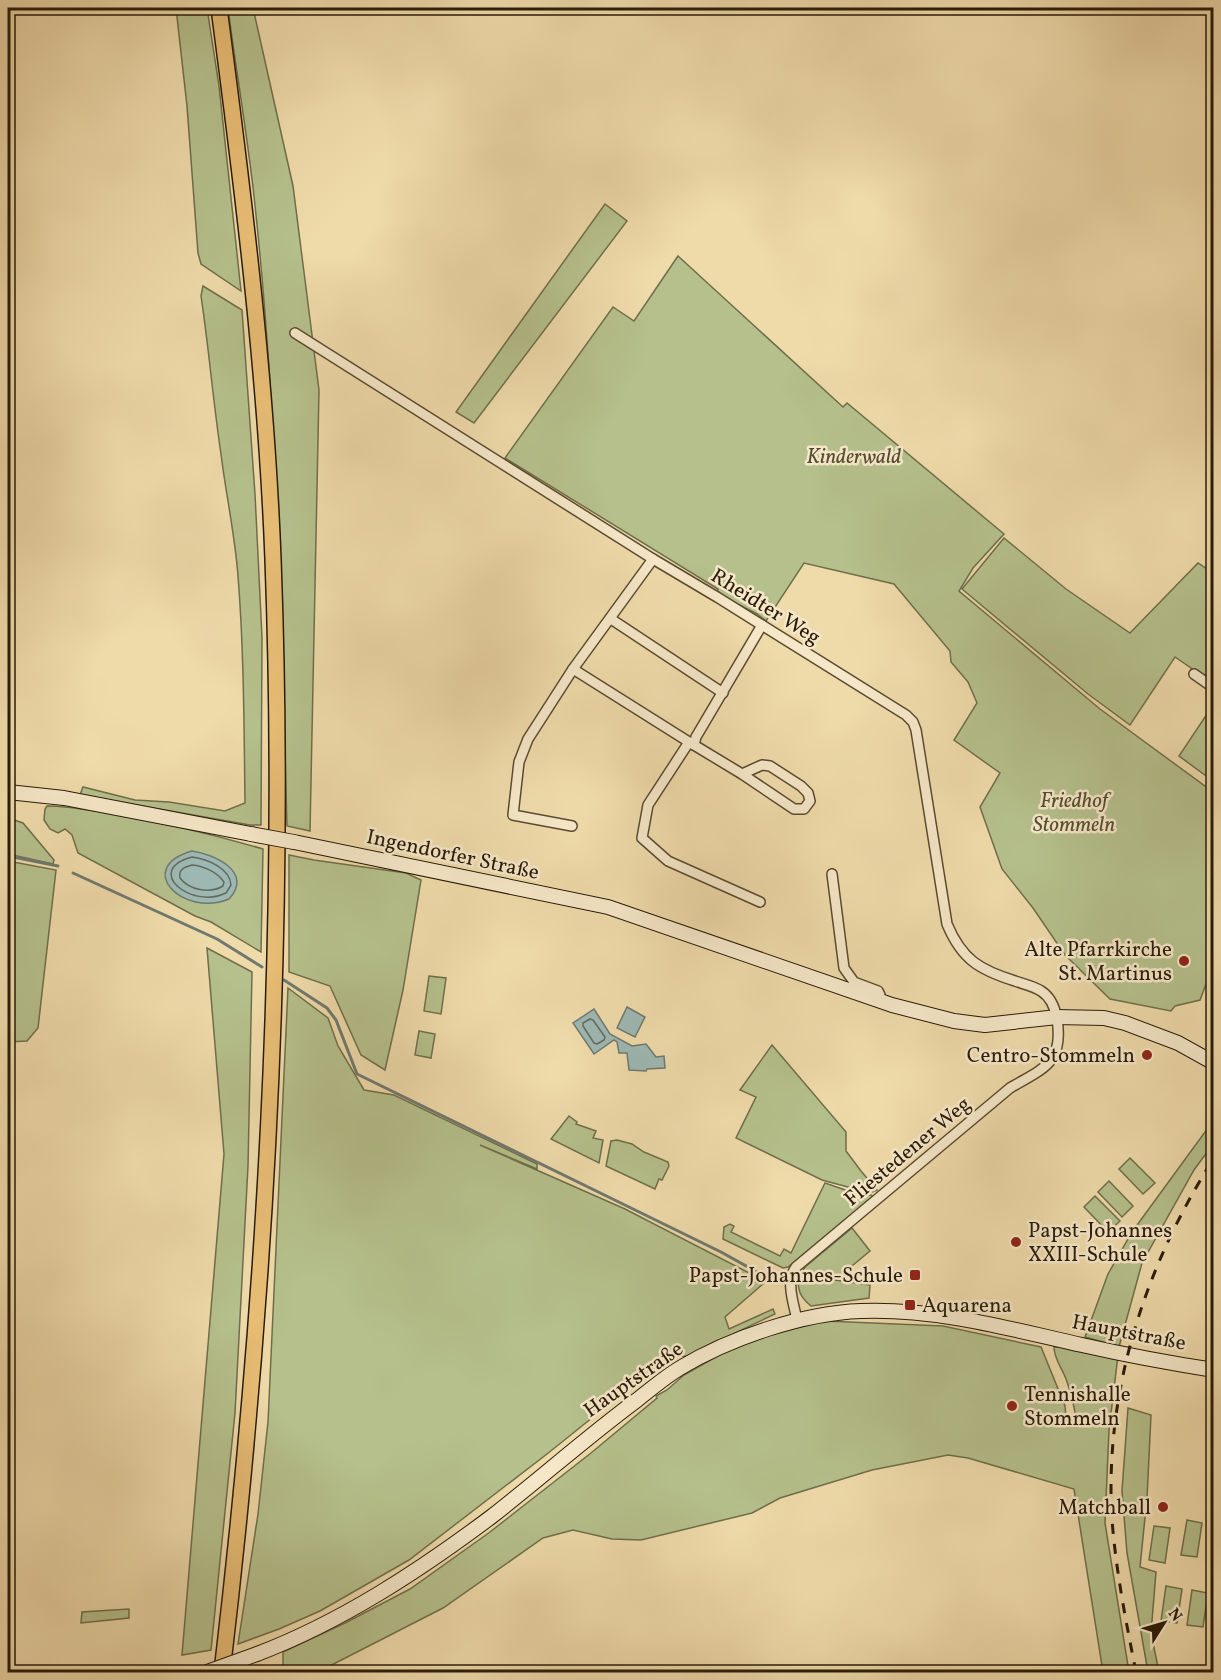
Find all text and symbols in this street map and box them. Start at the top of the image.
park label: Kinderwald [807,443,901,472]
street label: Rheidter Weg [705,562,826,653]
park label: Friedhof Stommeln [1033,787,1115,840]
street label: Ingendorfer Straße [364,823,542,888]
place label: Alte Pfarrkirche St. Martinus [1024,936,1172,989]
marker: Alte Pfarrkirche St. Martinus [1177,954,1191,968]
place label: Centro-Stommeln [967,1042,1135,1071]
marker: Centro-Stommeln [1140,1048,1154,1062]
street label: Fliestedener Weg [838,1091,977,1214]
place label: Papst-Johannes XXIII-Schule [1028,1217,1172,1270]
marker: Papst-Johannes XXIII-Schule [1009,1235,1023,1249]
place label: Papst-Johannes-Schule [689,1262,903,1291]
marker: Papst-Johannes-Schule [908,1268,922,1282]
place label: Aquarena [922,1292,1012,1321]
marker: Aquarena [903,1298,917,1312]
street label: Hauptstraße [1069,1308,1188,1359]
street label: Hauptstraße [578,1335,690,1425]
place label: Tennishalle Stommeln [1024,1381,1131,1434]
marker: Tennishalle Stommeln [1005,1399,1019,1413]
place label: Matchball [1058,1494,1151,1523]
marker: Matchball [1156,1500,1170,1514]
north arrow [1134,1593,1194,1653]
text: N [1162,1604,1187,1627]

